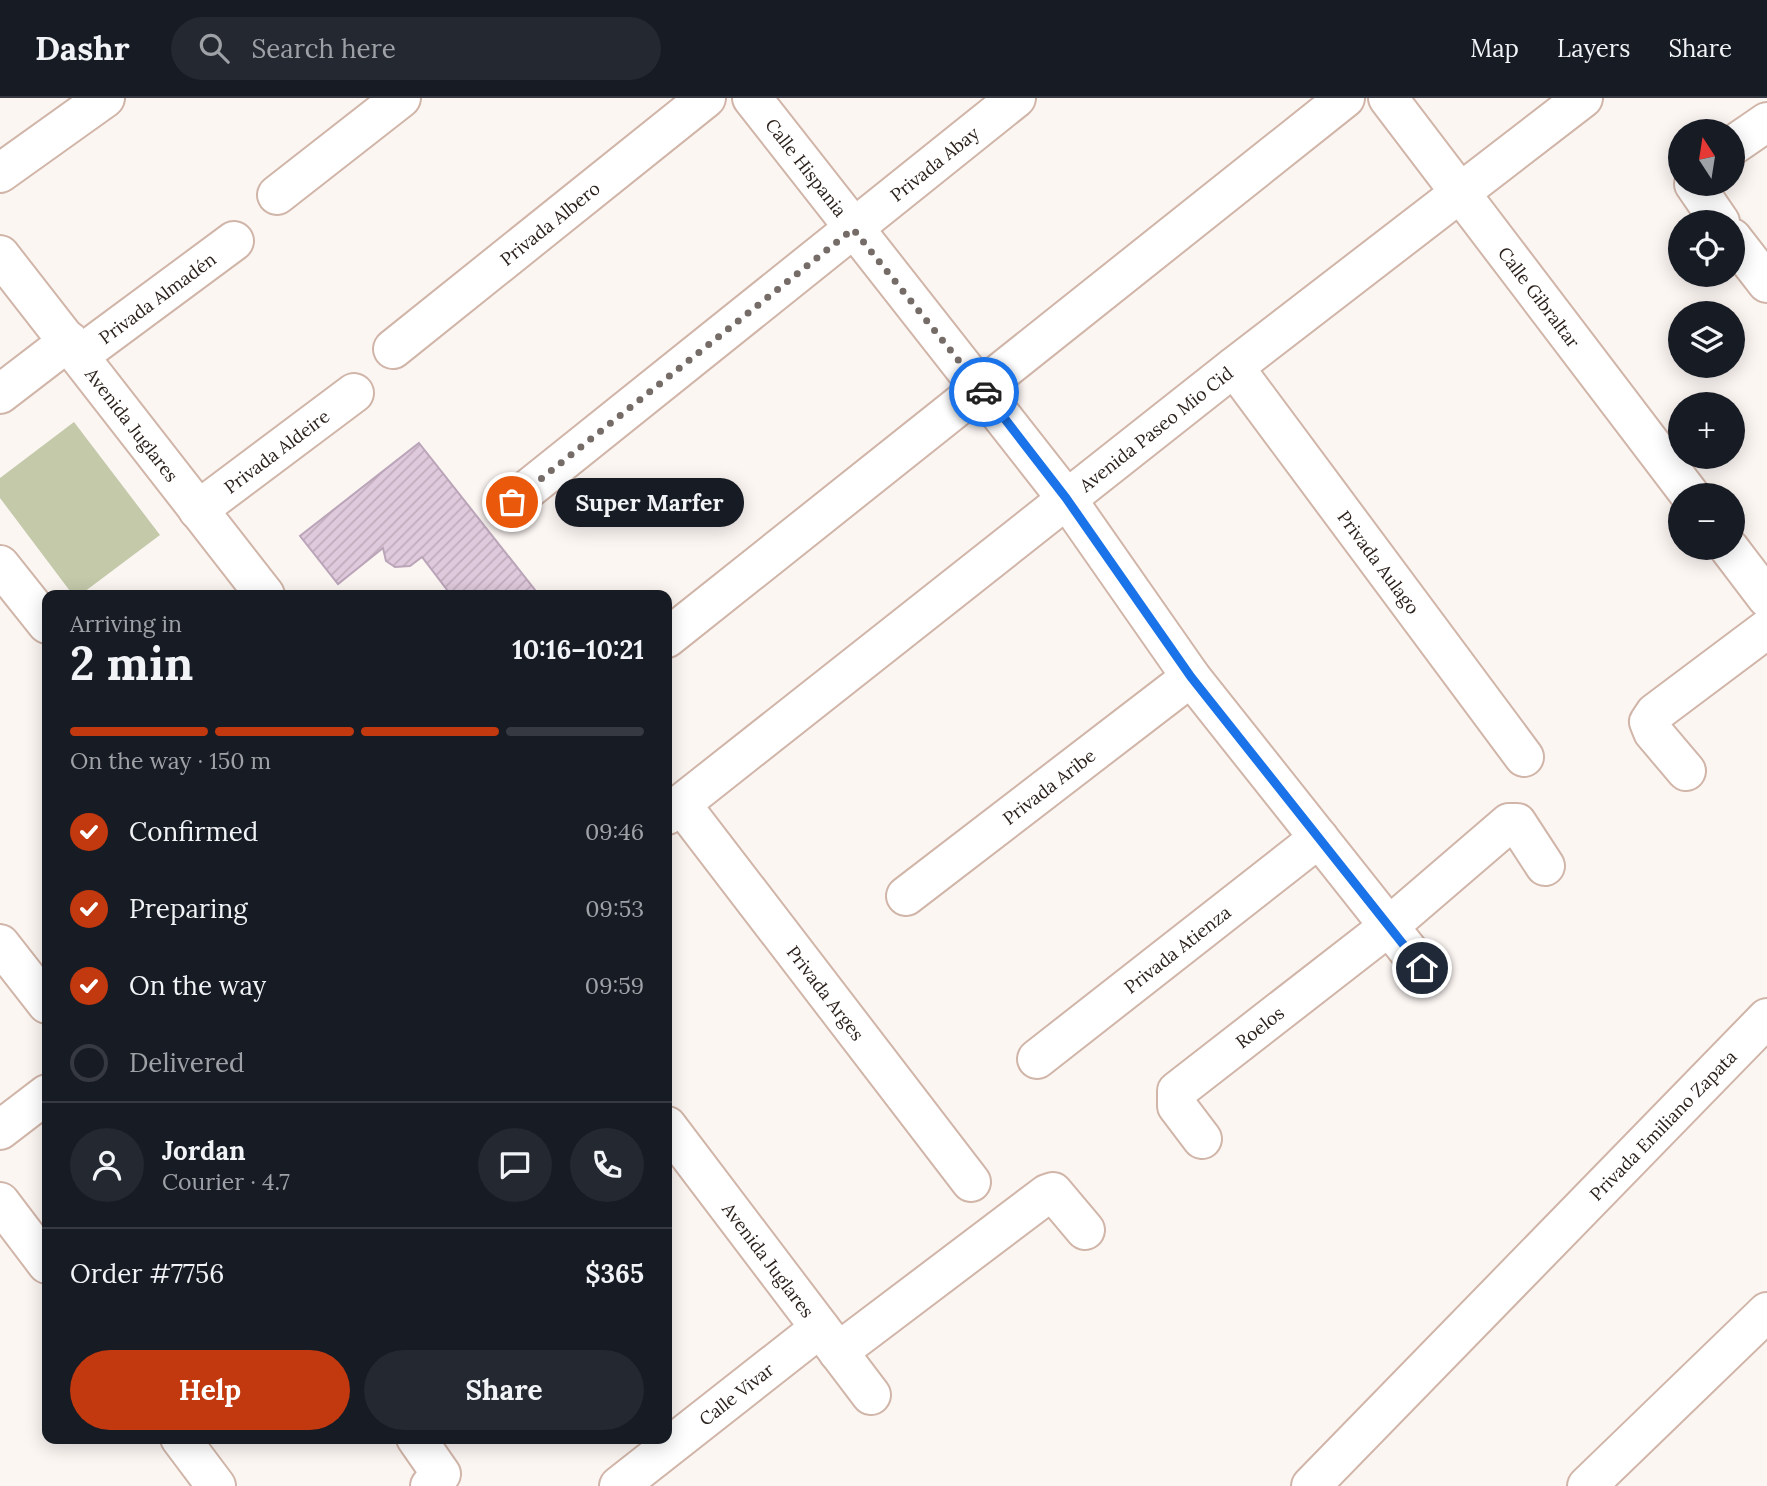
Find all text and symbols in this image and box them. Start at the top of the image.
search box [171,17,661,80]
text: Dashr [35,27,129,69]
icon: search [195,29,233,67]
text: Search here [251,32,396,65]
text: Map [1470,33,1519,64]
text: Layers [1557,33,1630,64]
text: Share [1668,33,1732,64]
street label: Calle Hispania [761,113,852,221]
north arrow [1668,119,1745,196]
map controls [1668,119,1745,560]
street label: Privada Abay [885,121,984,206]
street label: Privada Albero [495,176,604,270]
button: locate [1668,210,1745,287]
street label: Calle Gibraltar [1493,242,1585,352]
street label: Privada Almadén [94,247,220,349]
button: layers [1668,301,1745,378]
courier [949,357,1019,427]
street label: Avenida Paseo Mio Cid [1074,361,1237,497]
street label: Avenida Juglares [80,362,184,486]
icon: car [965,373,1003,411]
button: + [1668,392,1745,469]
street label: Privada Aldeire [219,404,334,498]
pin [482,472,542,532]
callout: Super Marfer [554,478,743,526]
icon: bag [493,483,531,521]
button: − [1668,483,1745,560]
text: Super Marfer [575,488,724,517]
street label: Privada Aulago [1333,506,1425,618]
text: Arriving in [70,609,182,638]
text: 10:16–10:21 [512,633,644,666]
text: 2 min [70,634,193,693]
street label: Privada Aribe [998,743,1100,829]
text: On the way · 150 m [70,746,271,775]
icon: check [70,813,108,851]
text: Confirmed [129,815,258,848]
text: 09:46 [585,817,644,846]
icon: check [70,890,108,928]
text: Preparing [129,892,248,925]
text: 09:53 [585,894,644,923]
street label: Privada Atienza [1119,900,1235,998]
pin [1392,938,1452,998]
street label: Privada Arges [782,941,870,1045]
icon: home [1403,949,1441,987]
icon: check [70,967,108,1005]
text: On the way [129,969,266,1002]
text: 09:59 [585,971,644,1000]
street label: Roelos [1231,1001,1288,1053]
street label: Privada Emiliano Zapata [1584,1045,1741,1205]
text: Delivered [129,1046,245,1079]
button: person [70,1128,144,1202]
button: chat [478,1128,552,1202]
button: phone [570,1128,644,1202]
text: Jordan [162,1134,246,1167]
text: Courier · 4.7 [162,1167,290,1196]
street label: Avenida Juglares [717,1197,819,1322]
text: Order #7756 [70,1257,224,1290]
text: $365 [585,1257,644,1290]
button: Help [70,1350,350,1430]
button: Share [364,1350,644,1430]
street label: Calle Vivar [694,1357,778,1430]

